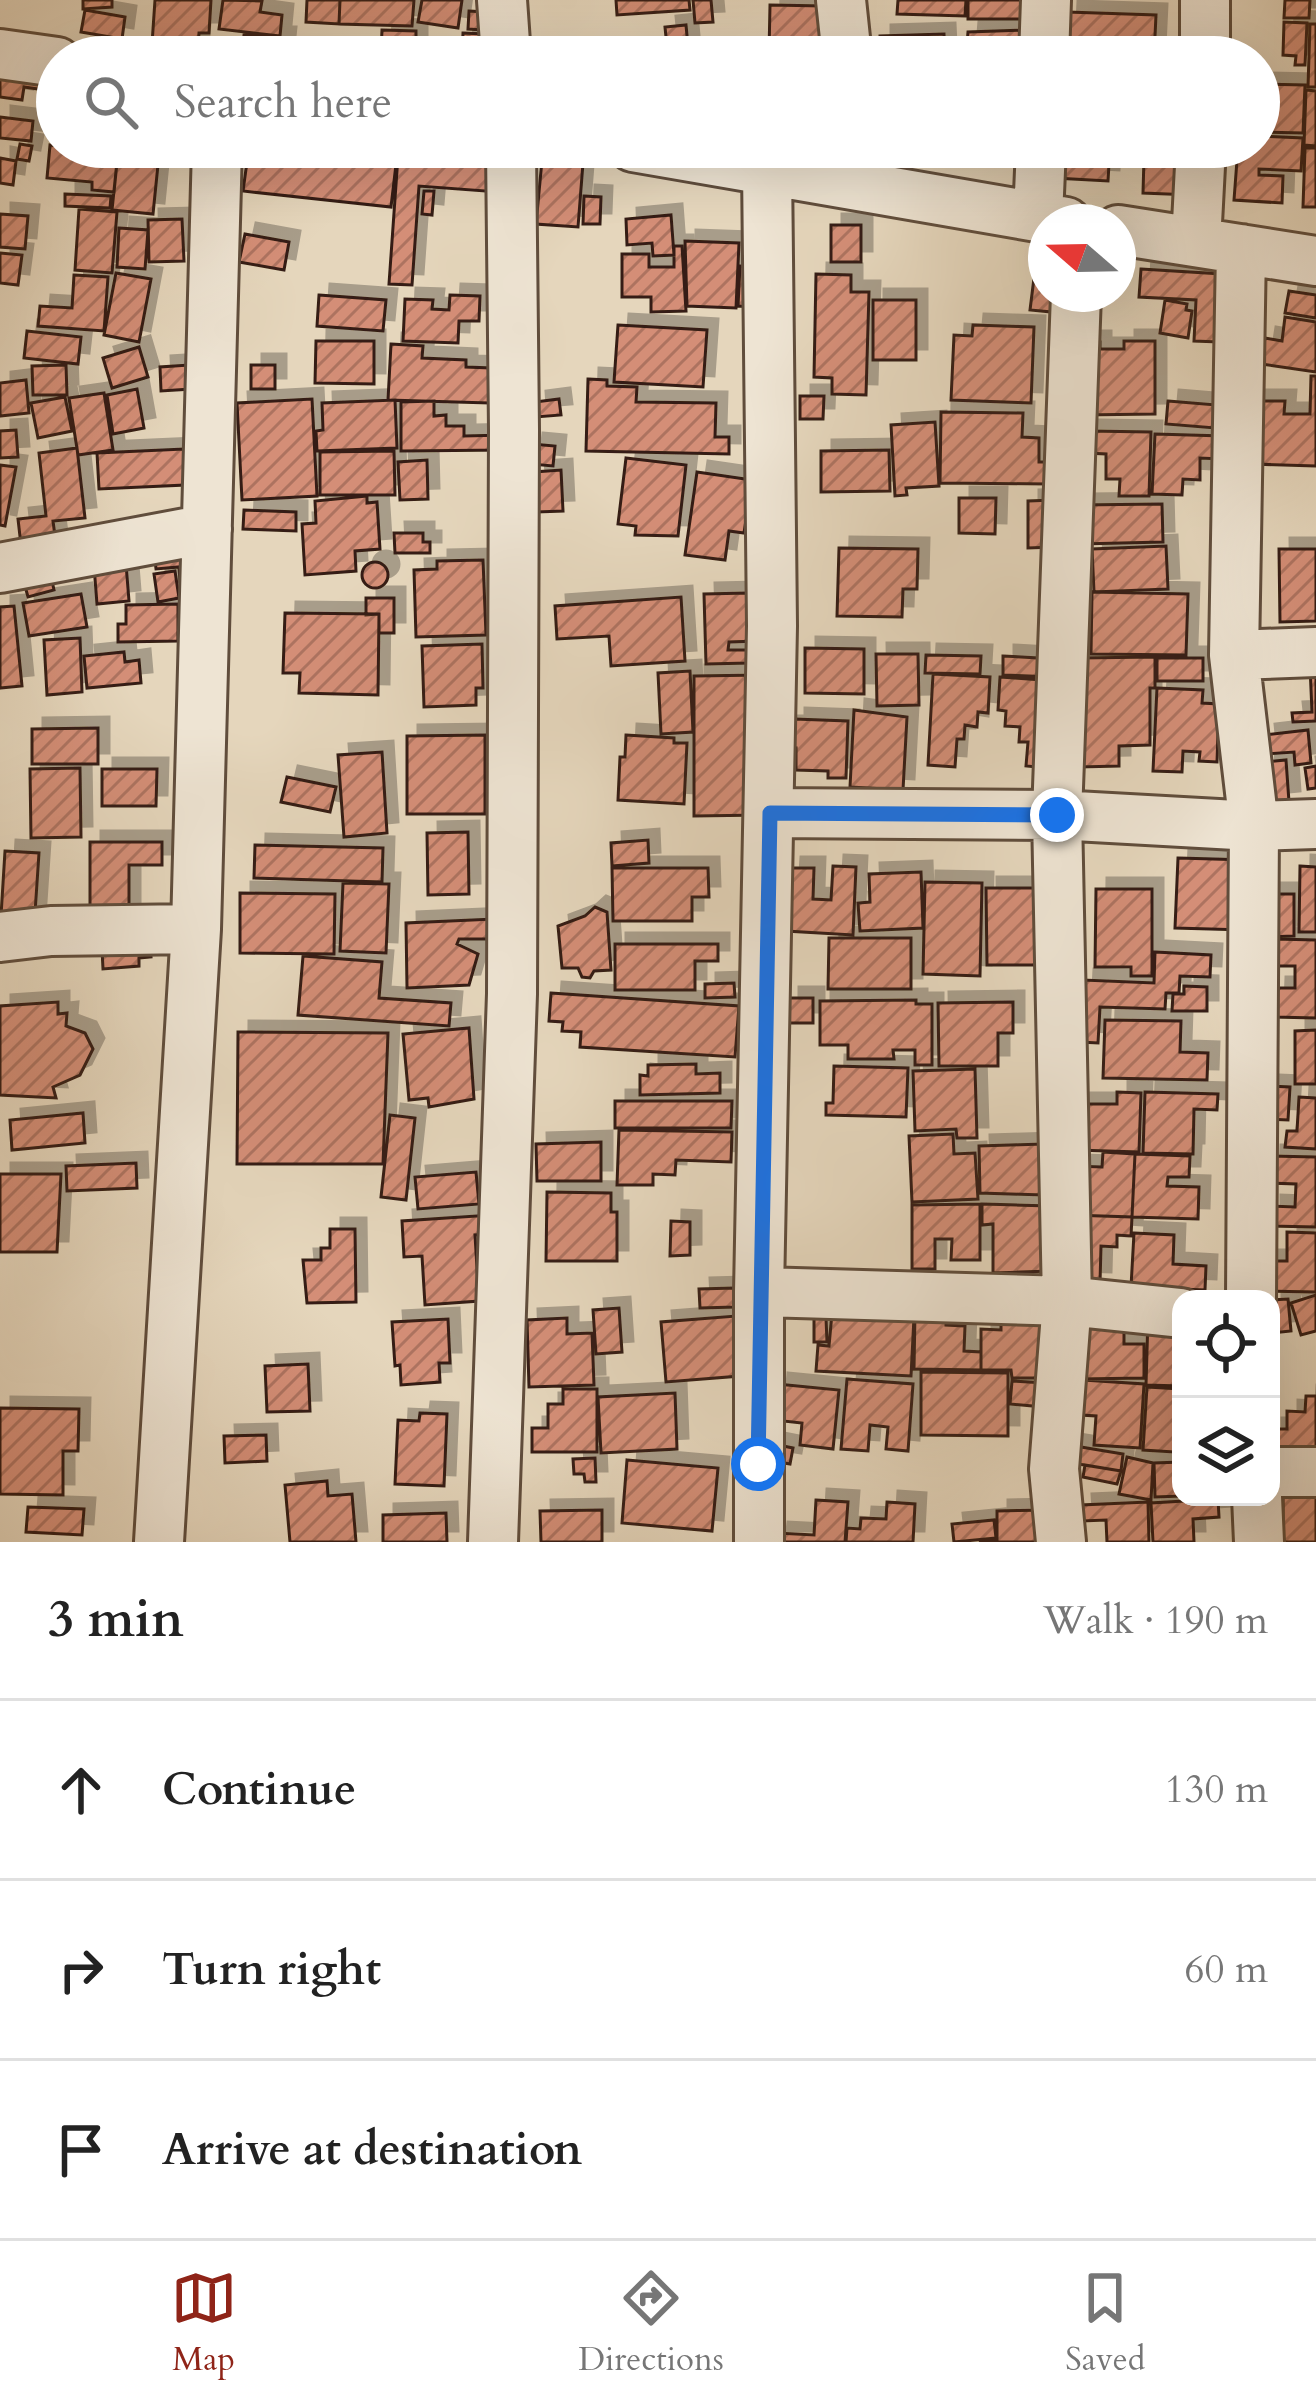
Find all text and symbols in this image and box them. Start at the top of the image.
search box [36,36,1280,168]
icon: search [78,69,144,135]
text: Search here [174,72,392,133]
north arrow [1028,204,1136,312]
route end [1030,788,1084,842]
map controls [1172,1290,1280,1506]
button: locate [1172,1290,1280,1398]
button: layers [1172,1398,1280,1506]
route start [731,1437,785,1491]
text: 3 min [48,1585,184,1655]
text: Walk · 190 m [1043,1594,1268,1647]
icon: ahead [48,1757,114,1823]
text: Continue [162,1759,356,1820]
text: 130 m [1165,1763,1268,1816]
icon: right [48,1937,114,2003]
text: Turn right [162,1939,381,2000]
text: 60 m [1185,1943,1268,1996]
icon: arrive [48,2117,114,2183]
text: Arrive at destination [162,2119,582,2180]
tab: Map [171,2265,237,2382]
tab: Directions [578,2265,724,2382]
tab: Saved [1065,2265,1145,2382]

